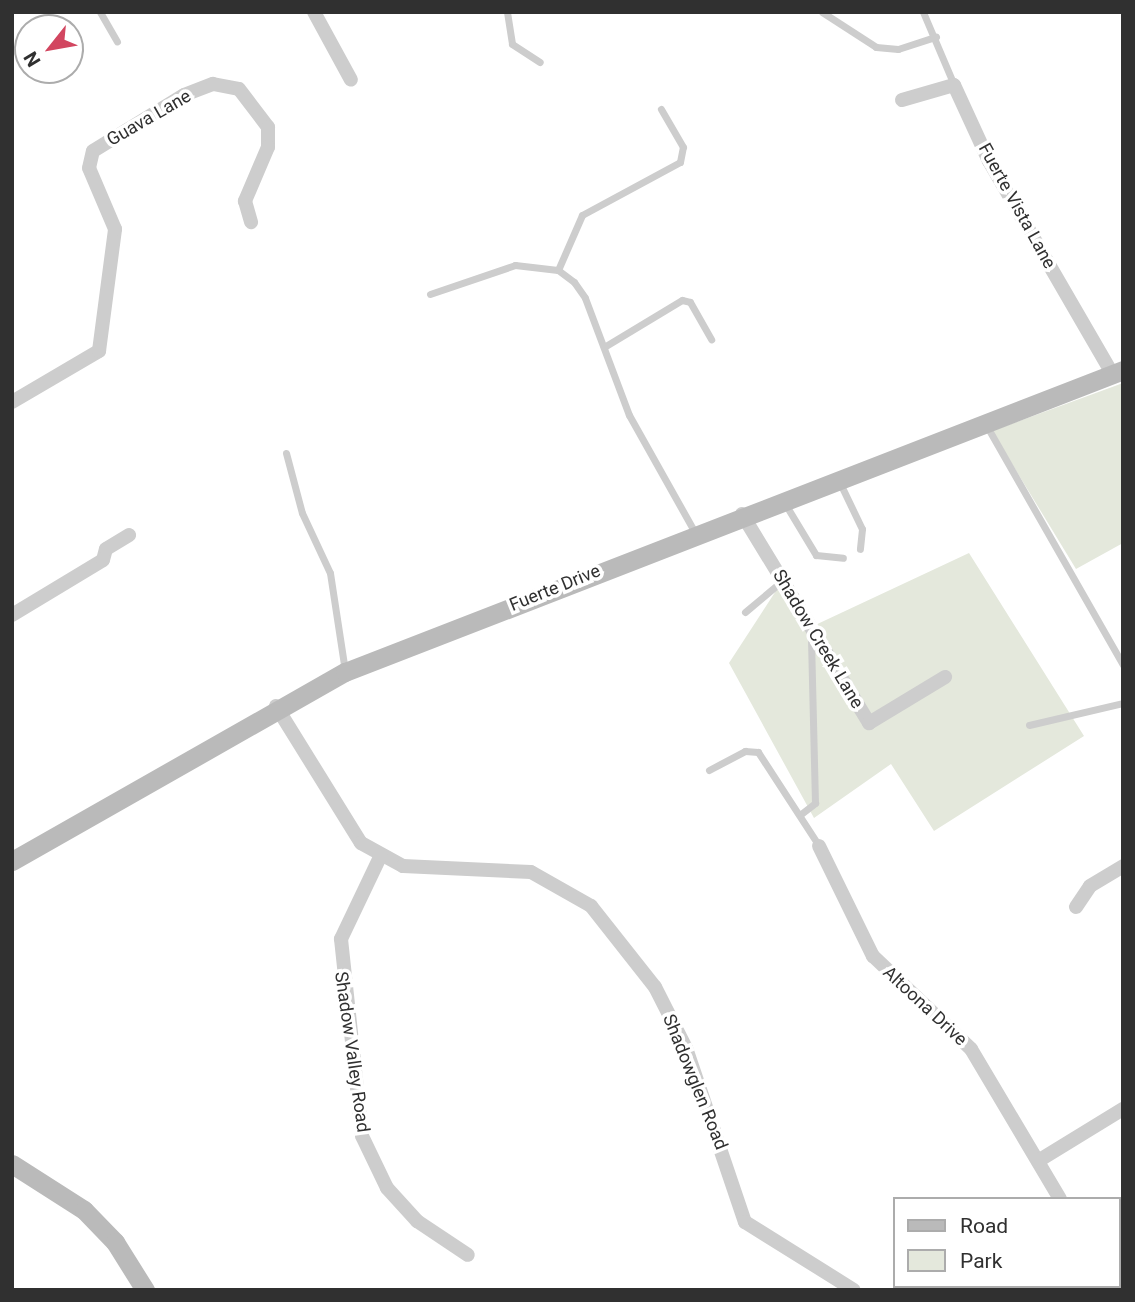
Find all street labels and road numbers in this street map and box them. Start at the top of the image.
street label: Guava Lane [103,85,195,151]
street label: Fuerte Vista Lane [974,140,1060,272]
street label: Fuerte Drive [506,560,604,616]
street label: Shadow Creek Lane [768,566,868,712]
street label: Altoona Drive [879,962,971,1050]
street label: Shadow Valley Road [330,970,374,1134]
street label: Shadowglen Road [658,1011,732,1153]

